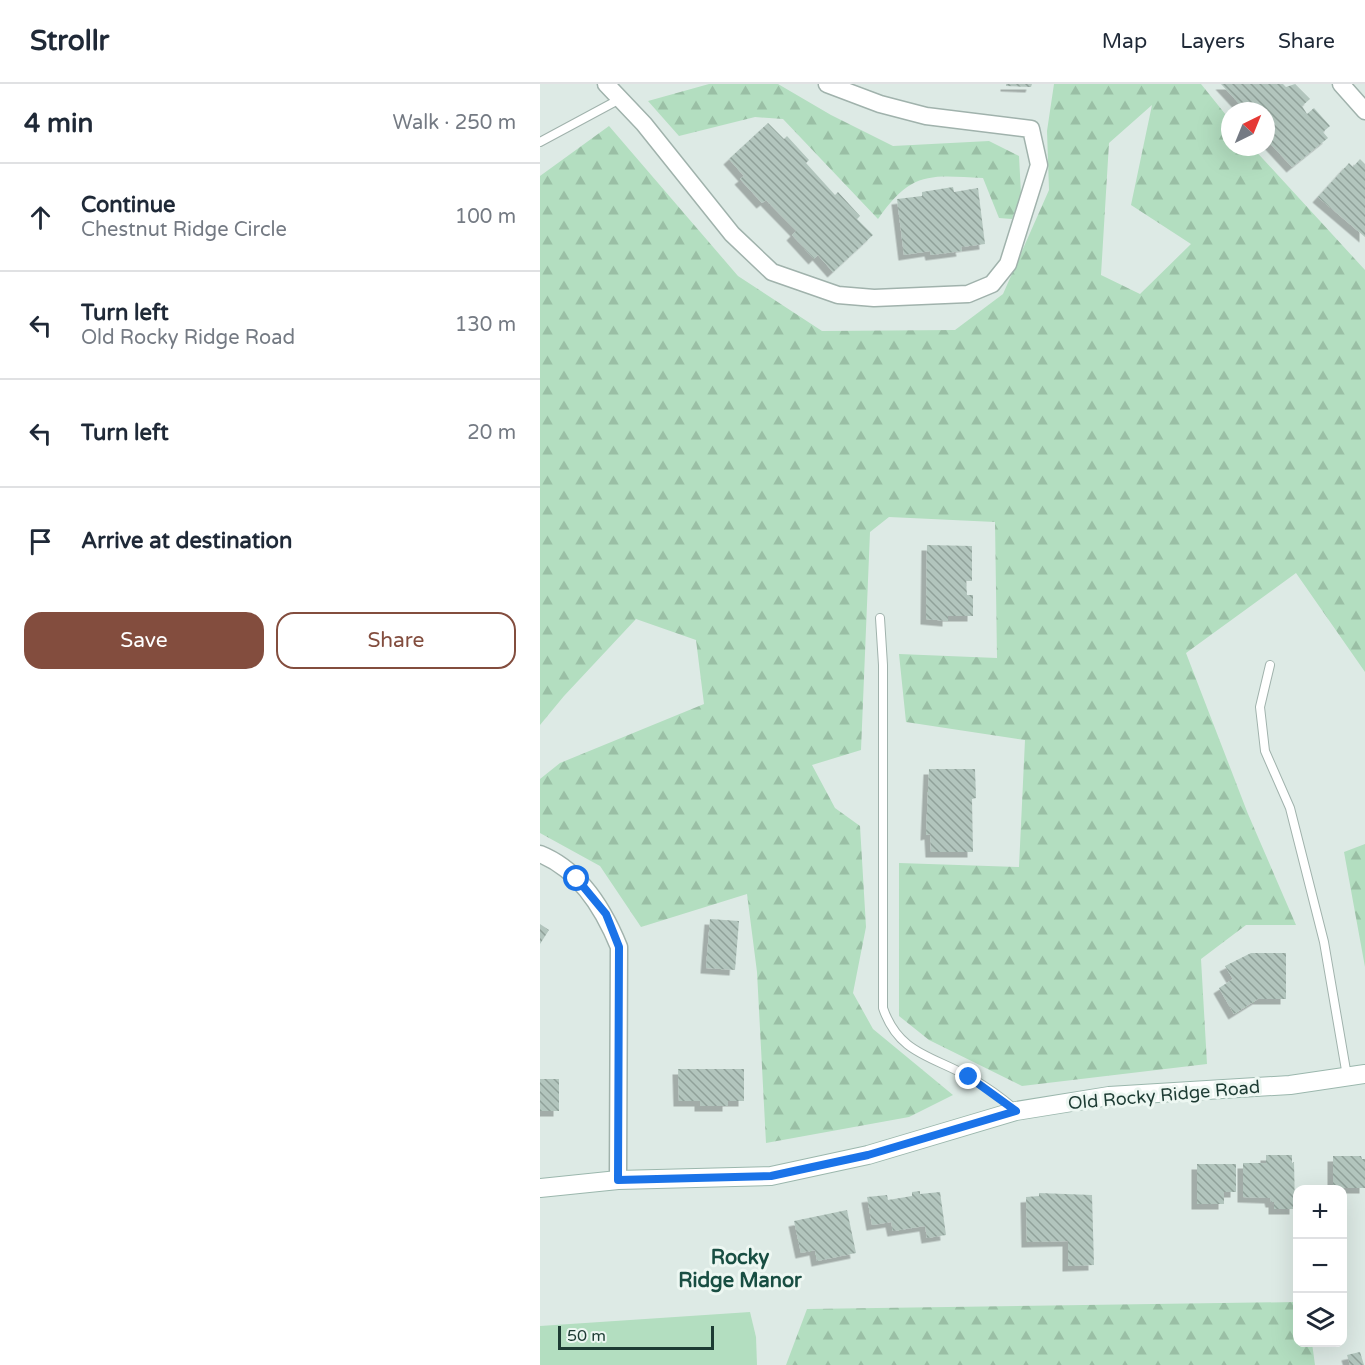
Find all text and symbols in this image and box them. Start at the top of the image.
text: Strollr [30,24,109,58]
text: Map [1102,29,1147,54]
text: Layers [1180,29,1245,54]
text: Share [1278,29,1335,54]
north arrow [1221,102,1275,156]
text: 4 min [24,108,93,139]
text: Walk · 250 m [393,111,516,135]
text: Continue [81,192,176,218]
icon: ahead [24,201,57,234]
text: 100 m [455,205,516,229]
text: Chestnut Ridge Circle [81,218,287,242]
text: Turn left [81,300,169,326]
icon: left [24,309,57,342]
text: 130 m [455,313,516,337]
text: Old Rocky Ridge Road [81,326,295,350]
icon: left [24,417,57,450]
text: Turn left [81,420,169,446]
text: 20 m [467,421,516,445]
icon: arrive [24,525,57,558]
text: Arrive at destination [81,528,292,554]
button: Save [24,612,264,669]
button: Share [276,612,516,669]
route start [563,865,589,891]
route end [955,1063,981,1089]
street label: Old Rocky Ridge Road [1067,1076,1261,1114]
map controls [1293,1185,1347,1347]
button: + [1293,1185,1347,1239]
button: − [1293,1239,1347,1293]
district label: Rocky Ridge Manor [678,1246,802,1293]
button: layers [1293,1293,1347,1347]
scale bar [558,1323,714,1350]
text: 50 m [567,1326,606,1346]

